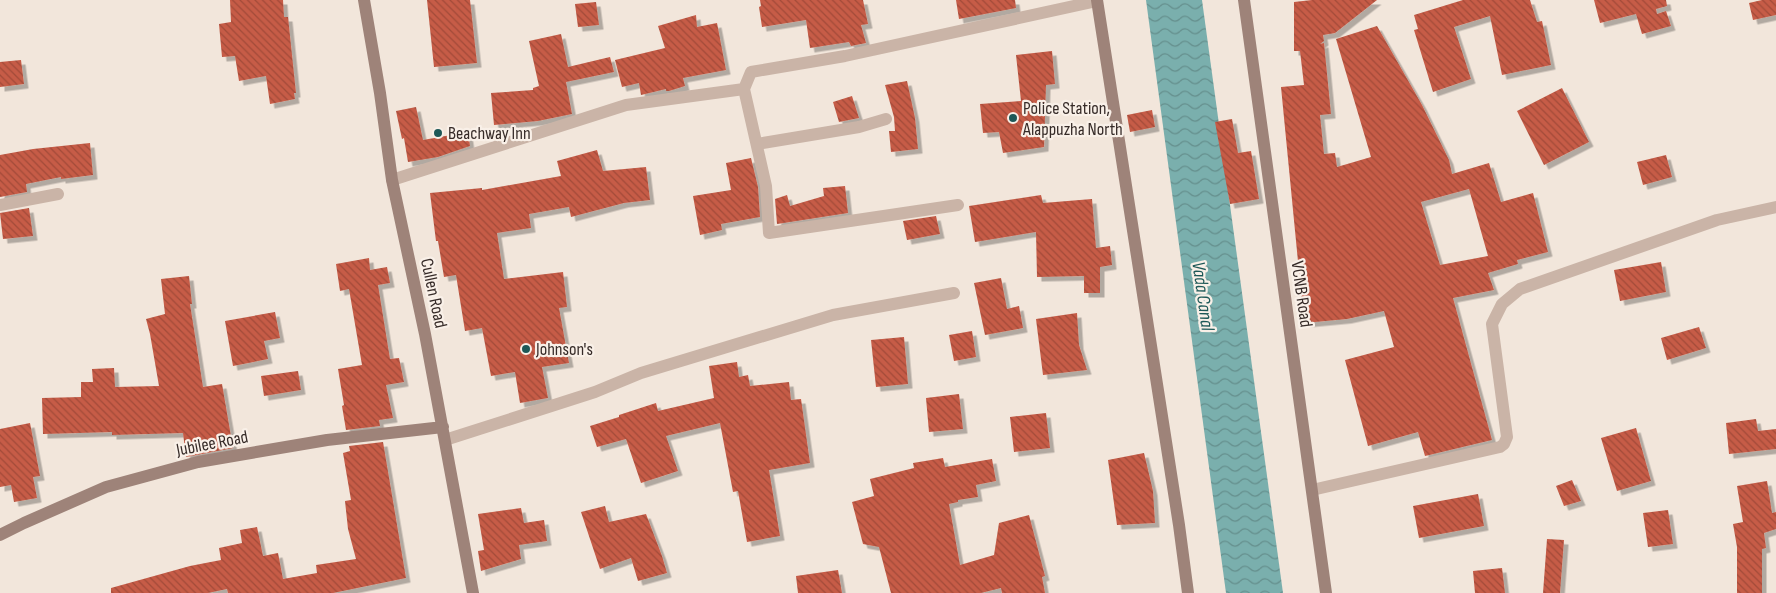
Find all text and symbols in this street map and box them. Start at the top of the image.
place label: Police Station, Alappuzha North [1022,98,1123,140]
marker: Police Station, Alappuzha North [1007,112,1019,124]
place label: Beachway Inn [448,123,531,144]
marker: Beachway Inn [432,127,444,139]
street label: Cullen Road [416,256,451,330]
water label: Vada Canal [1186,260,1219,333]
street label: VCNB Road [1286,260,1317,329]
place label: Johnson's [535,339,593,360]
marker: Johnson's [520,343,532,355]
street label: Jubilee Road [173,426,250,461]

